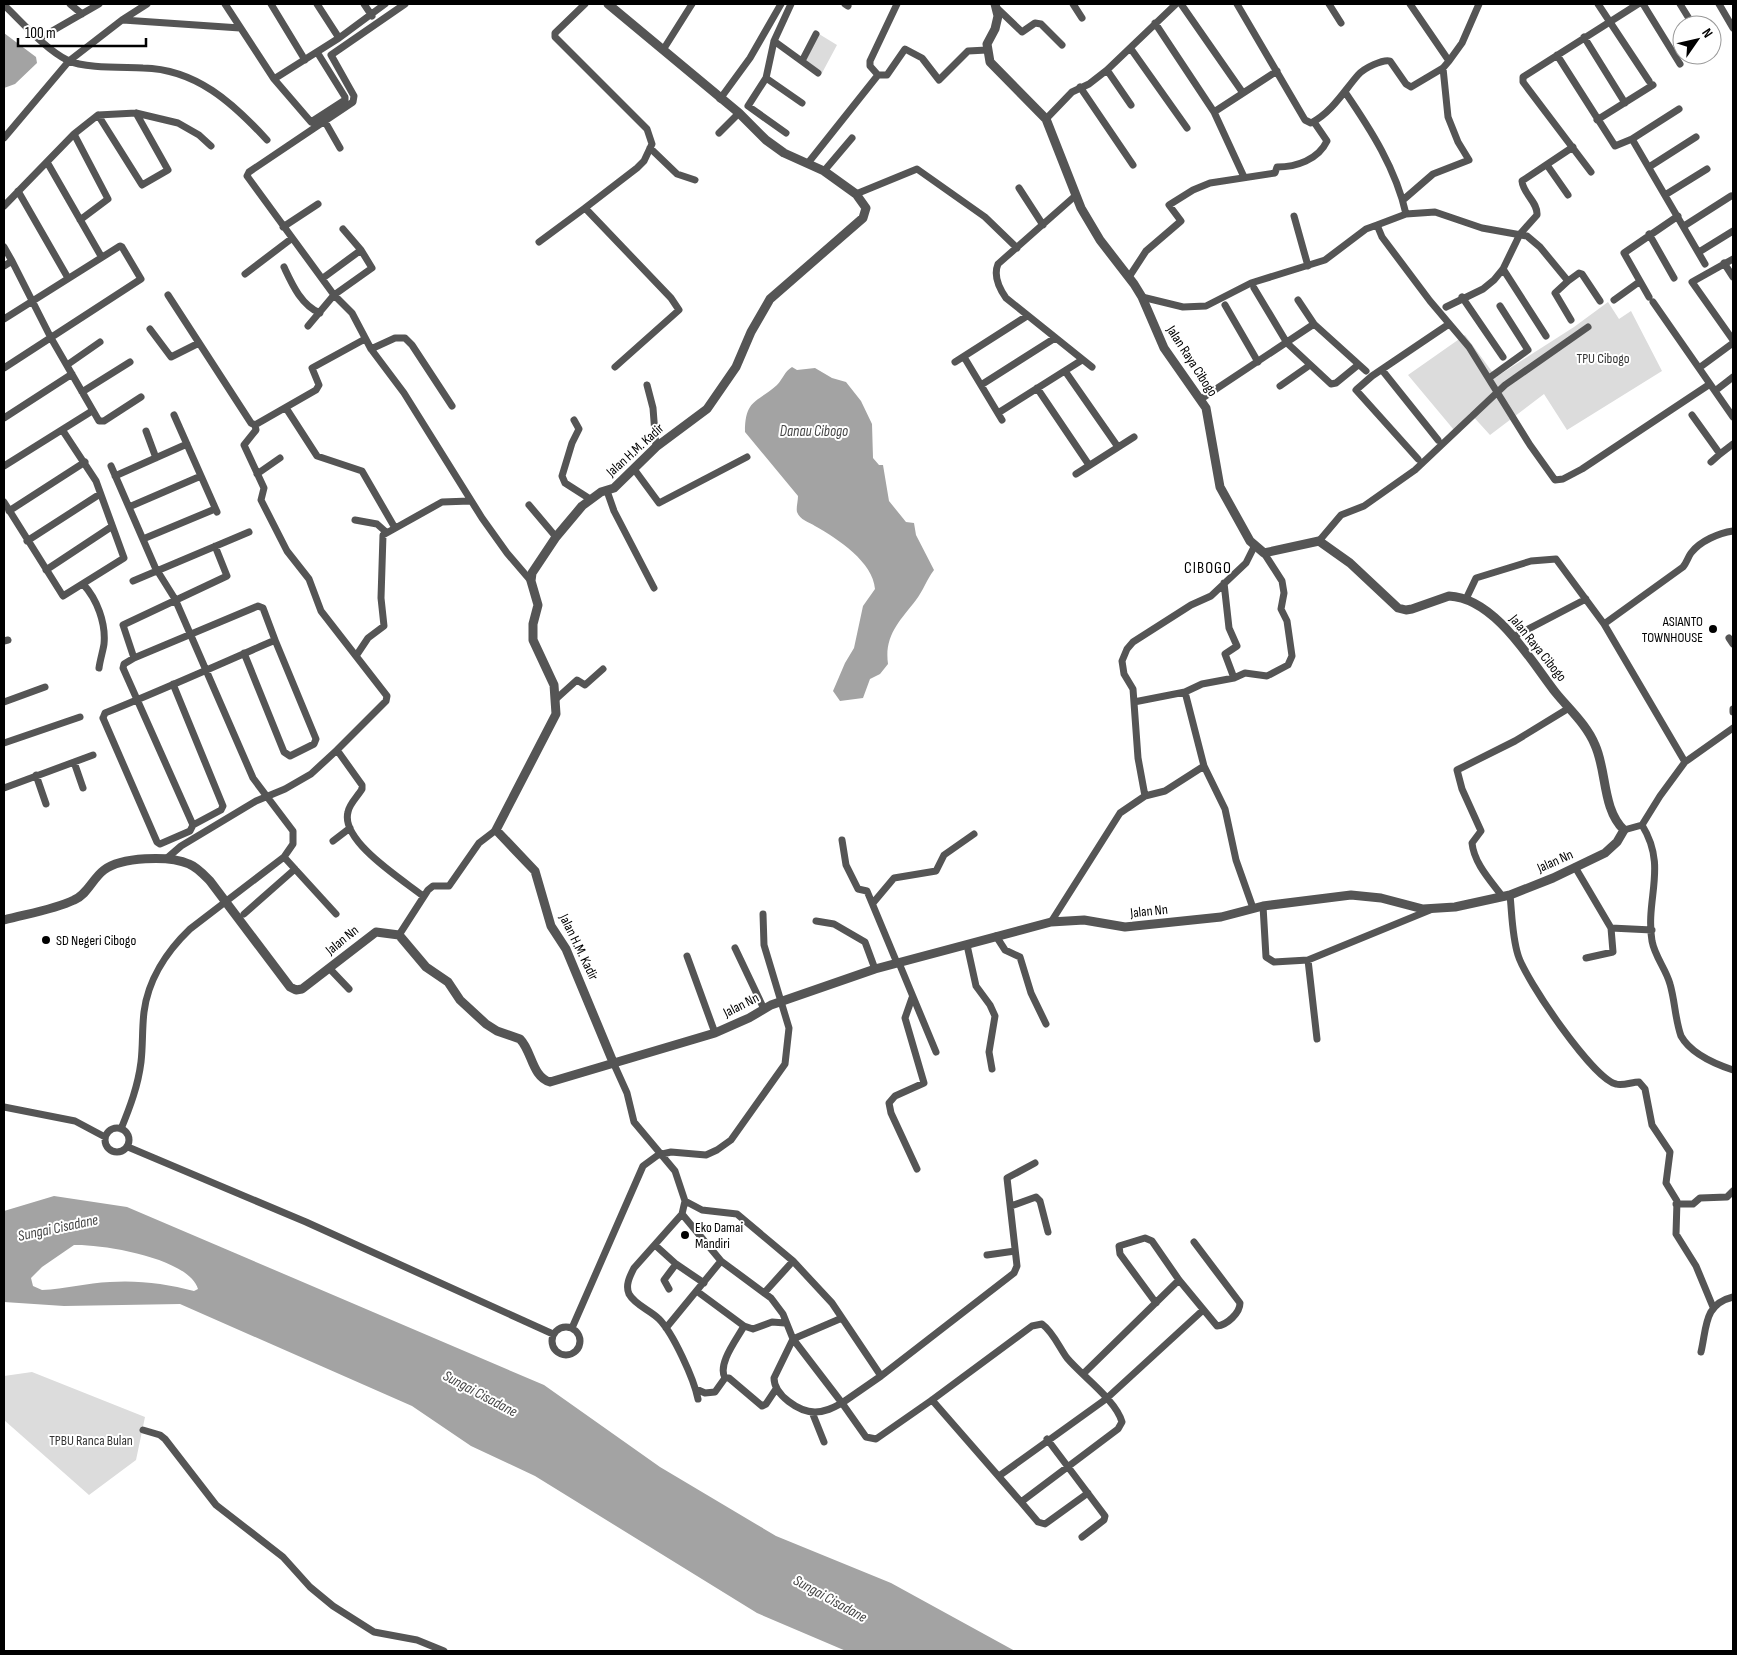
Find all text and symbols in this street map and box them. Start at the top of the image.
scale bar [18,15,145,47]
north arrow [1672,15,1722,65]
text: 100 m [25,24,56,43]
text: N [1698,25,1717,41]
street label: Jalan Raya Cibogo [1162,321,1221,400]
park label: TPU Cibogo [1576,350,1630,367]
street label: Jalan H.M. Kadir [602,420,667,481]
water label: Danau Cibogo [780,422,848,441]
district label: CIBOGO [1184,559,1232,578]
street label: Jalan Raya Cibogo [1505,610,1570,685]
place label: ASIANTO TOWNHOUSE [1642,613,1703,646]
marker: ASIANTO TOWNHOUSE [1707,623,1719,635]
street label: Jalan Nn [1533,846,1576,877]
street label: Jalan Nn [1128,901,1169,922]
street label: Jalan H.M. Kadir [555,910,602,983]
street label: Jalan Nn [321,922,362,959]
place label: SD Negeri Cibogo [56,932,136,949]
marker: SD Negeri Cibogo [40,934,52,946]
street label: Jalan Nn [719,989,762,1022]
water label: Sungai Cisadane [16,1210,100,1246]
place label: Eko Damai Mandiri [695,1219,743,1252]
marker: Eko Damai Mandiri [679,1229,691,1241]
water label: Sungai Cisadane [440,1366,521,1422]
park label: TPBU Ranca Bulan [49,1432,133,1449]
water label: Sungai Cisadane [790,1571,870,1627]

